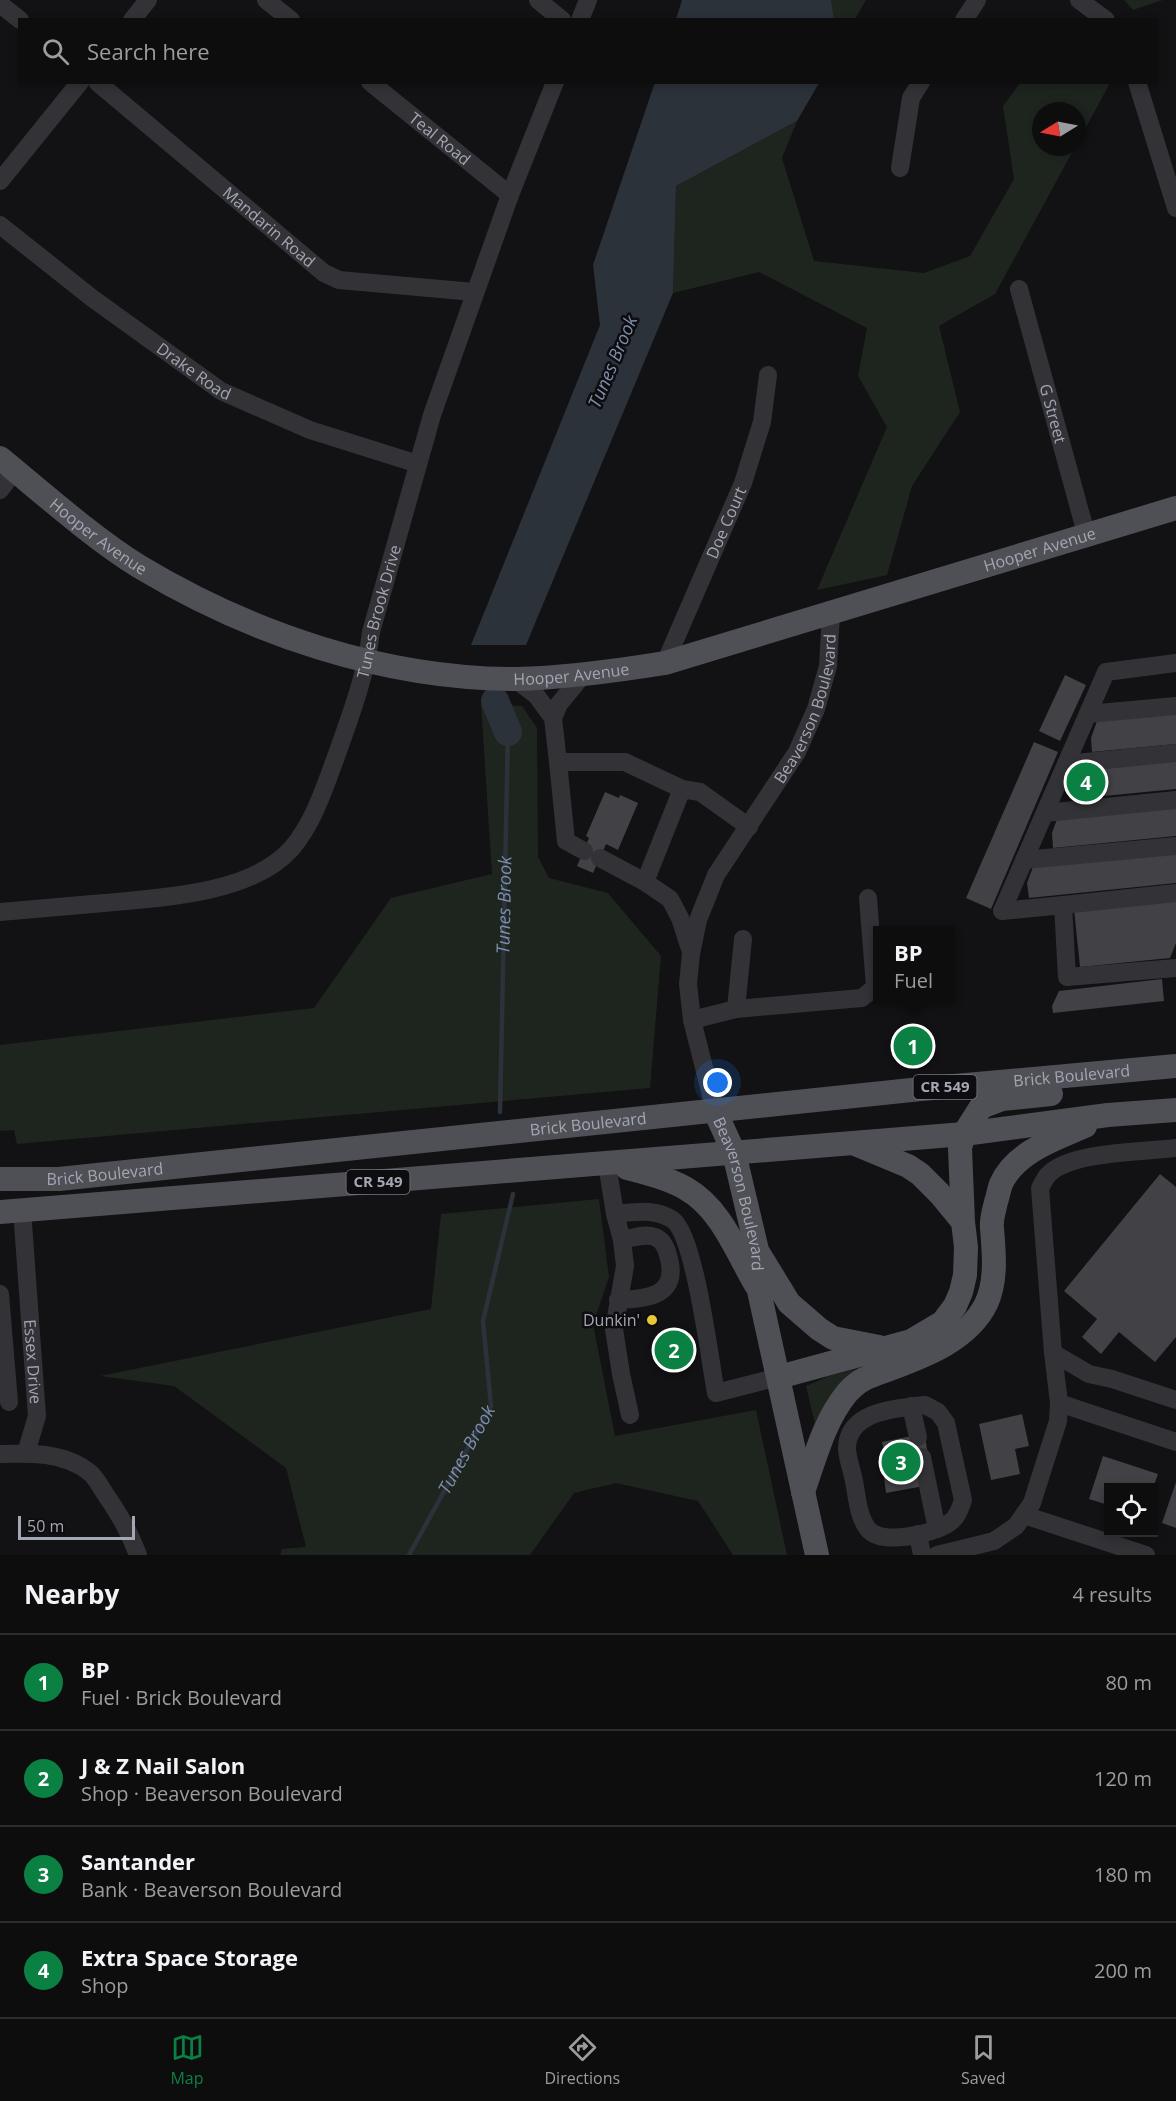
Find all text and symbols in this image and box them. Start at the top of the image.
search box [18,18,1158,84]
icon: search [39,35,72,68]
text: Search here [87,36,210,66]
north arrow [1032,102,1086,156]
street label: Teal Road [405,107,475,170]
street label: Mandarin Road [218,182,320,272]
water label: Tunes Brook [582,311,643,411]
street label: Drake Road [152,337,234,405]
street label: G Street [1035,381,1072,446]
street label: Doe Court [701,483,751,562]
street label: Hooper Avenue [45,493,151,580]
street label: Hooper Avenue [981,522,1098,577]
street label: Tunes Brook Drive [351,542,406,681]
street label: Beaverson Boulevard [768,633,841,787]
street label: Hooper Avenue [513,658,631,690]
pin: 4 [1066,760,1106,804]
water label: Tunes Brook [490,855,516,954]
popup [873,926,954,1004]
text: BP [894,937,923,967]
text: Fuel [894,967,933,994]
pin: 1 [894,1024,932,1068]
street label: Brick Boulevard [1012,1059,1131,1092]
your location [703,1068,732,1097]
road number: CR 549 [914,1075,976,1099]
street label: Brick Boulevard [529,1107,648,1141]
street label: Beaverson Boulevard [708,1113,769,1271]
street label: Brick Boulevard [46,1157,164,1190]
road number: CR 549 [346,1170,410,1194]
place label: Dunkin' [583,1309,640,1331]
marker: Dunkin' [645,1313,659,1327]
street label: Essex Drive [19,1318,47,1405]
pin: 2 [654,1328,694,1372]
water label: Tunes Brook [432,1400,501,1498]
pin: 3 [882,1440,920,1484]
map controls [1104,1483,1158,1537]
button: locate [1104,1483,1158,1537]
scale bar [18,1513,135,1540]
text: 50 m [27,1515,64,1537]
text: Nearby [24,1576,119,1612]
text: 4 results [1072,1581,1152,1608]
text: BP [81,1654,110,1684]
text: 1 [38,1669,49,1696]
text: 80 m [1105,1669,1152,1696]
text: Fuel · Brick Boulevard [81,1684,282,1711]
text: J & Z Nail Salon [81,1750,245,1780]
text: 2 [38,1765,49,1792]
text: 120 m [1094,1765,1152,1792]
text: Shop · Beaverson Boulevard [81,1780,343,1807]
text: Santander [81,1846,195,1876]
text: 3 [38,1861,49,1888]
text: 180 m [1094,1861,1152,1888]
text: Bank · Beaverson Boulevard [81,1876,342,1903]
text: Extra Space Storage [81,1942,298,1972]
text: 4 [38,1957,49,1984]
text: 200 m [1094,1957,1152,1984]
text: Shop [81,1972,129,1999]
tab: Map [170,2031,204,2089]
tab: Directions [544,2031,620,2089]
tab: Saved [961,2031,1006,2089]

